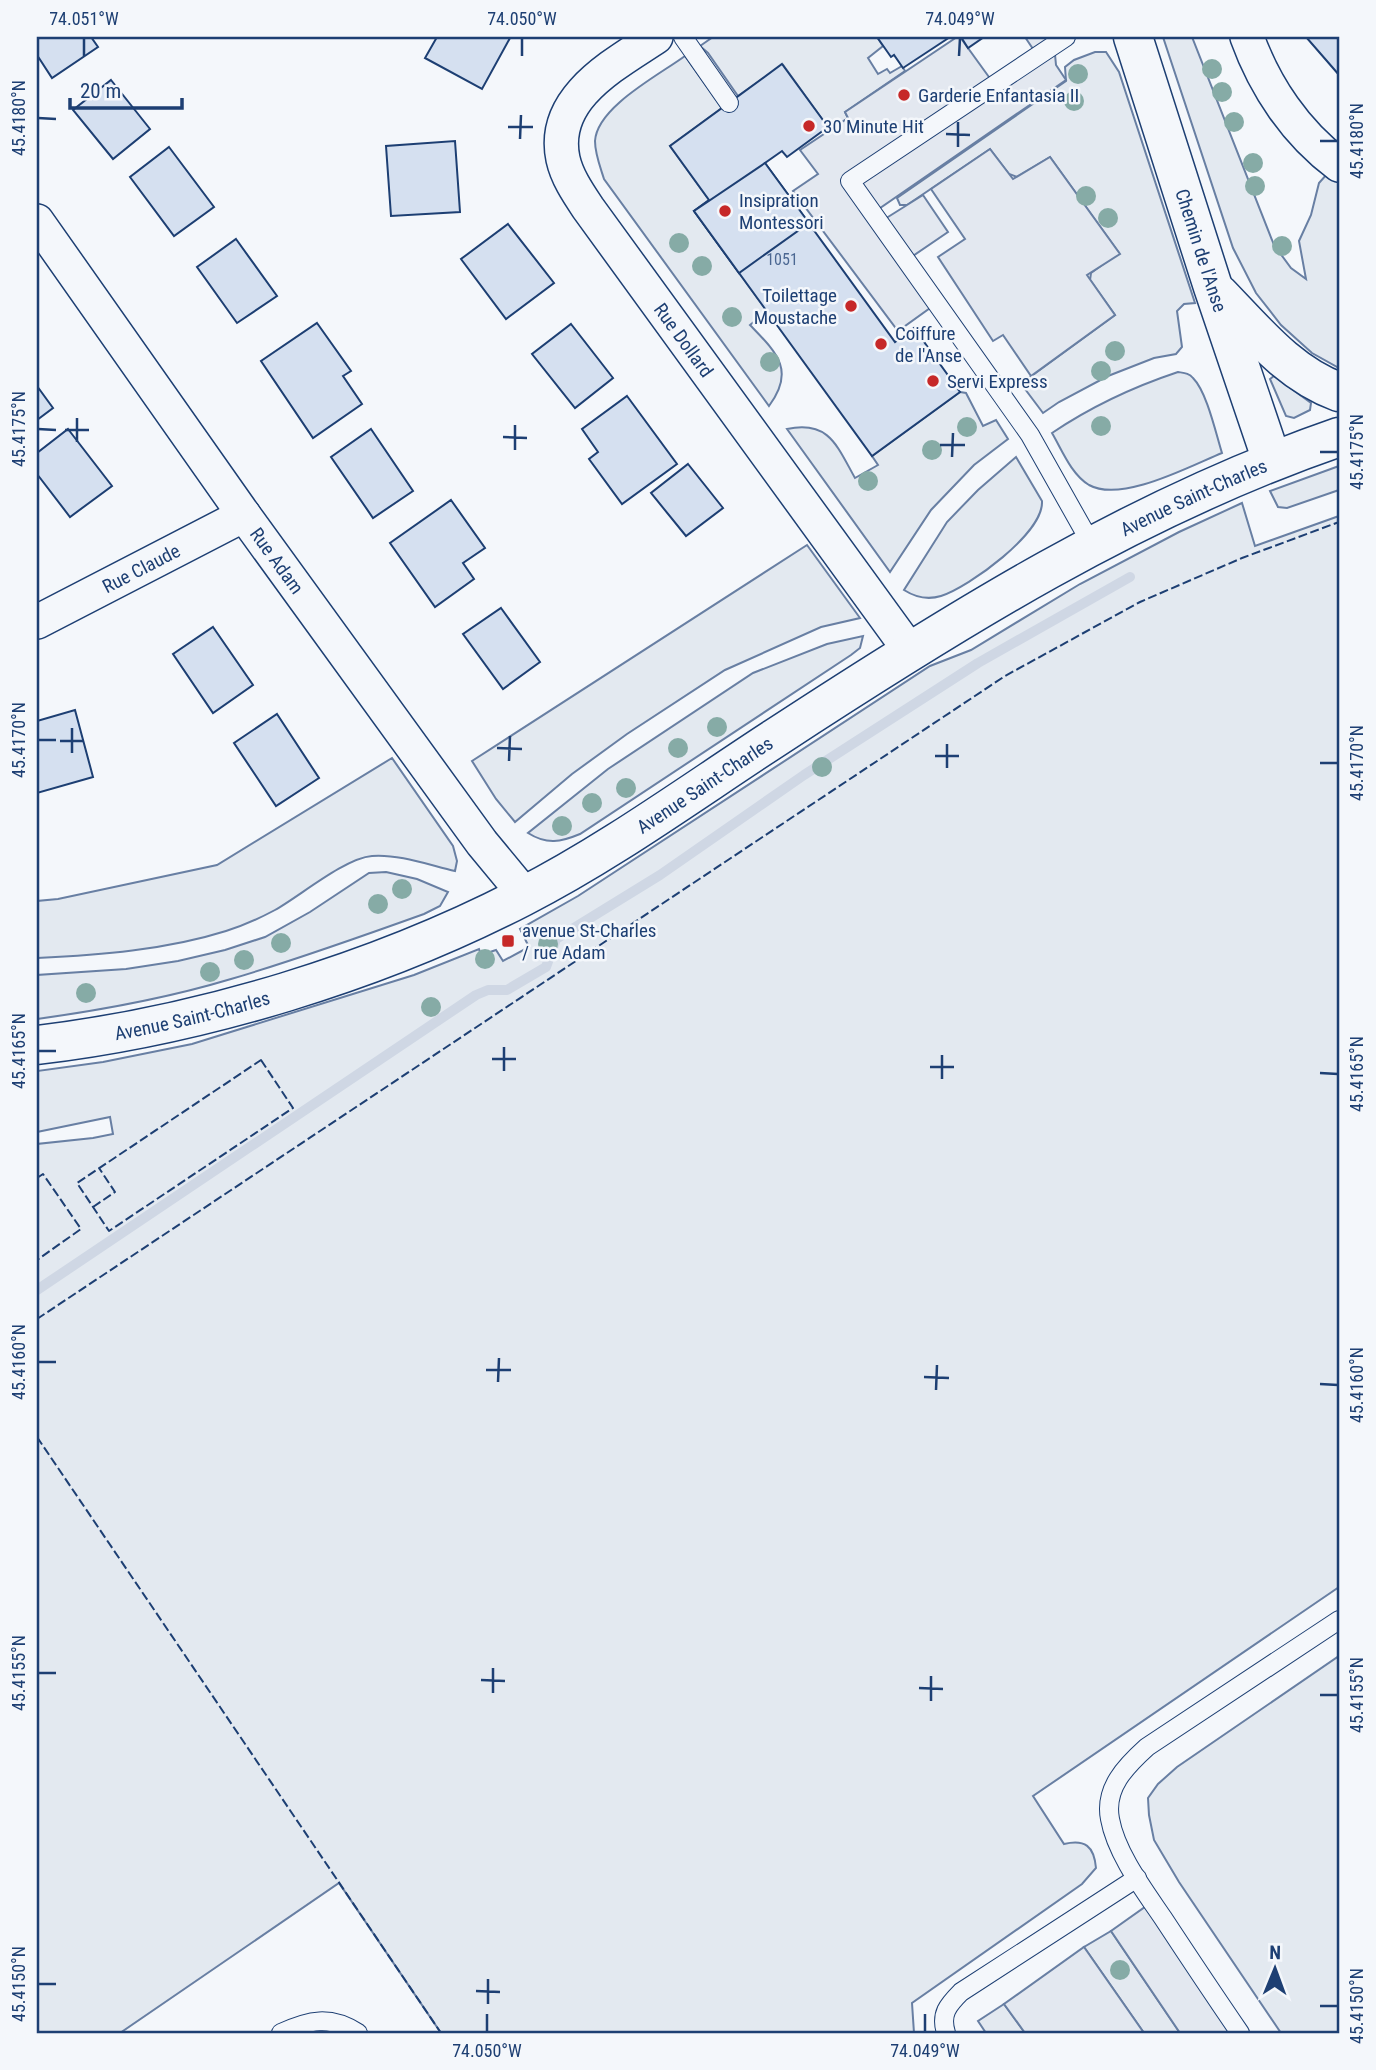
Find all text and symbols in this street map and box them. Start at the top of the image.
text: 74.051°W [49,8,119,29]
text: 74.050°W [487,8,557,29]
text: 74.049°W [925,8,995,29]
scale bar [70,66,182,110]
text: 20 m [80,79,121,103]
text: 45.4180°N [8,80,29,156]
place label: Garderie Enfantasia II [918,84,1079,107]
marker: Garderie Enfantasia II [896,87,912,103]
text: 45.4180°N [1346,103,1367,179]
place label: 30 Minute Hit [823,115,924,138]
marker: 30 Minute Hit [801,118,817,134]
street label: Chemin de l'Anse [1171,186,1232,315]
place label: Insipration Montessori [739,189,824,234]
marker: Insipration Montessori [717,203,733,219]
house number: 1051 [766,250,798,269]
place label: Toilettage Moustache [754,284,837,329]
street label: Rue Dollard [649,298,718,381]
marker: Toilettage Moustache [843,298,859,314]
place label: Coiffure de l'Anse [895,322,962,367]
marker: Coiffure de l'Anse [873,336,889,352]
place label: Servi Express [947,370,1048,393]
marker: Servi Express [925,373,941,389]
text: 45.4175°N [8,391,29,467]
text: 45.4175°N [1346,414,1367,490]
street label: Avenue Saint-Charles [1116,454,1270,541]
street label: Rue Adam [245,523,309,598]
street label: Rue Claude [98,539,184,598]
text: 45.4170°N [8,702,29,778]
text: 45.4170°N [1346,725,1367,801]
street label: Avenue Saint-Charles [632,731,777,838]
place label: avenue St-Charles / rue Adam [522,919,656,964]
marker: avenue St-Charles / rue Adam [500,933,516,949]
street label: Avenue Saint-Charles [113,986,272,1045]
text: 45.4165°N [8,1013,29,1089]
text: 45.4165°N [1346,1036,1367,1112]
text: 45.4160°N [8,1324,29,1400]
text: 45.4160°N [1346,1347,1367,1423]
text: 45.4155°N [8,1635,29,1711]
text: 45.4155°N [1346,1657,1367,1733]
north arrow [1240,1934,1310,2004]
text: N [1269,1941,1281,1964]
text: 45.4150°N [8,1946,29,2022]
text: 45.4150°N [1346,1968,1367,2044]
text: 74.050°W [452,2040,522,2061]
text: 74.049°W [890,2040,960,2061]

